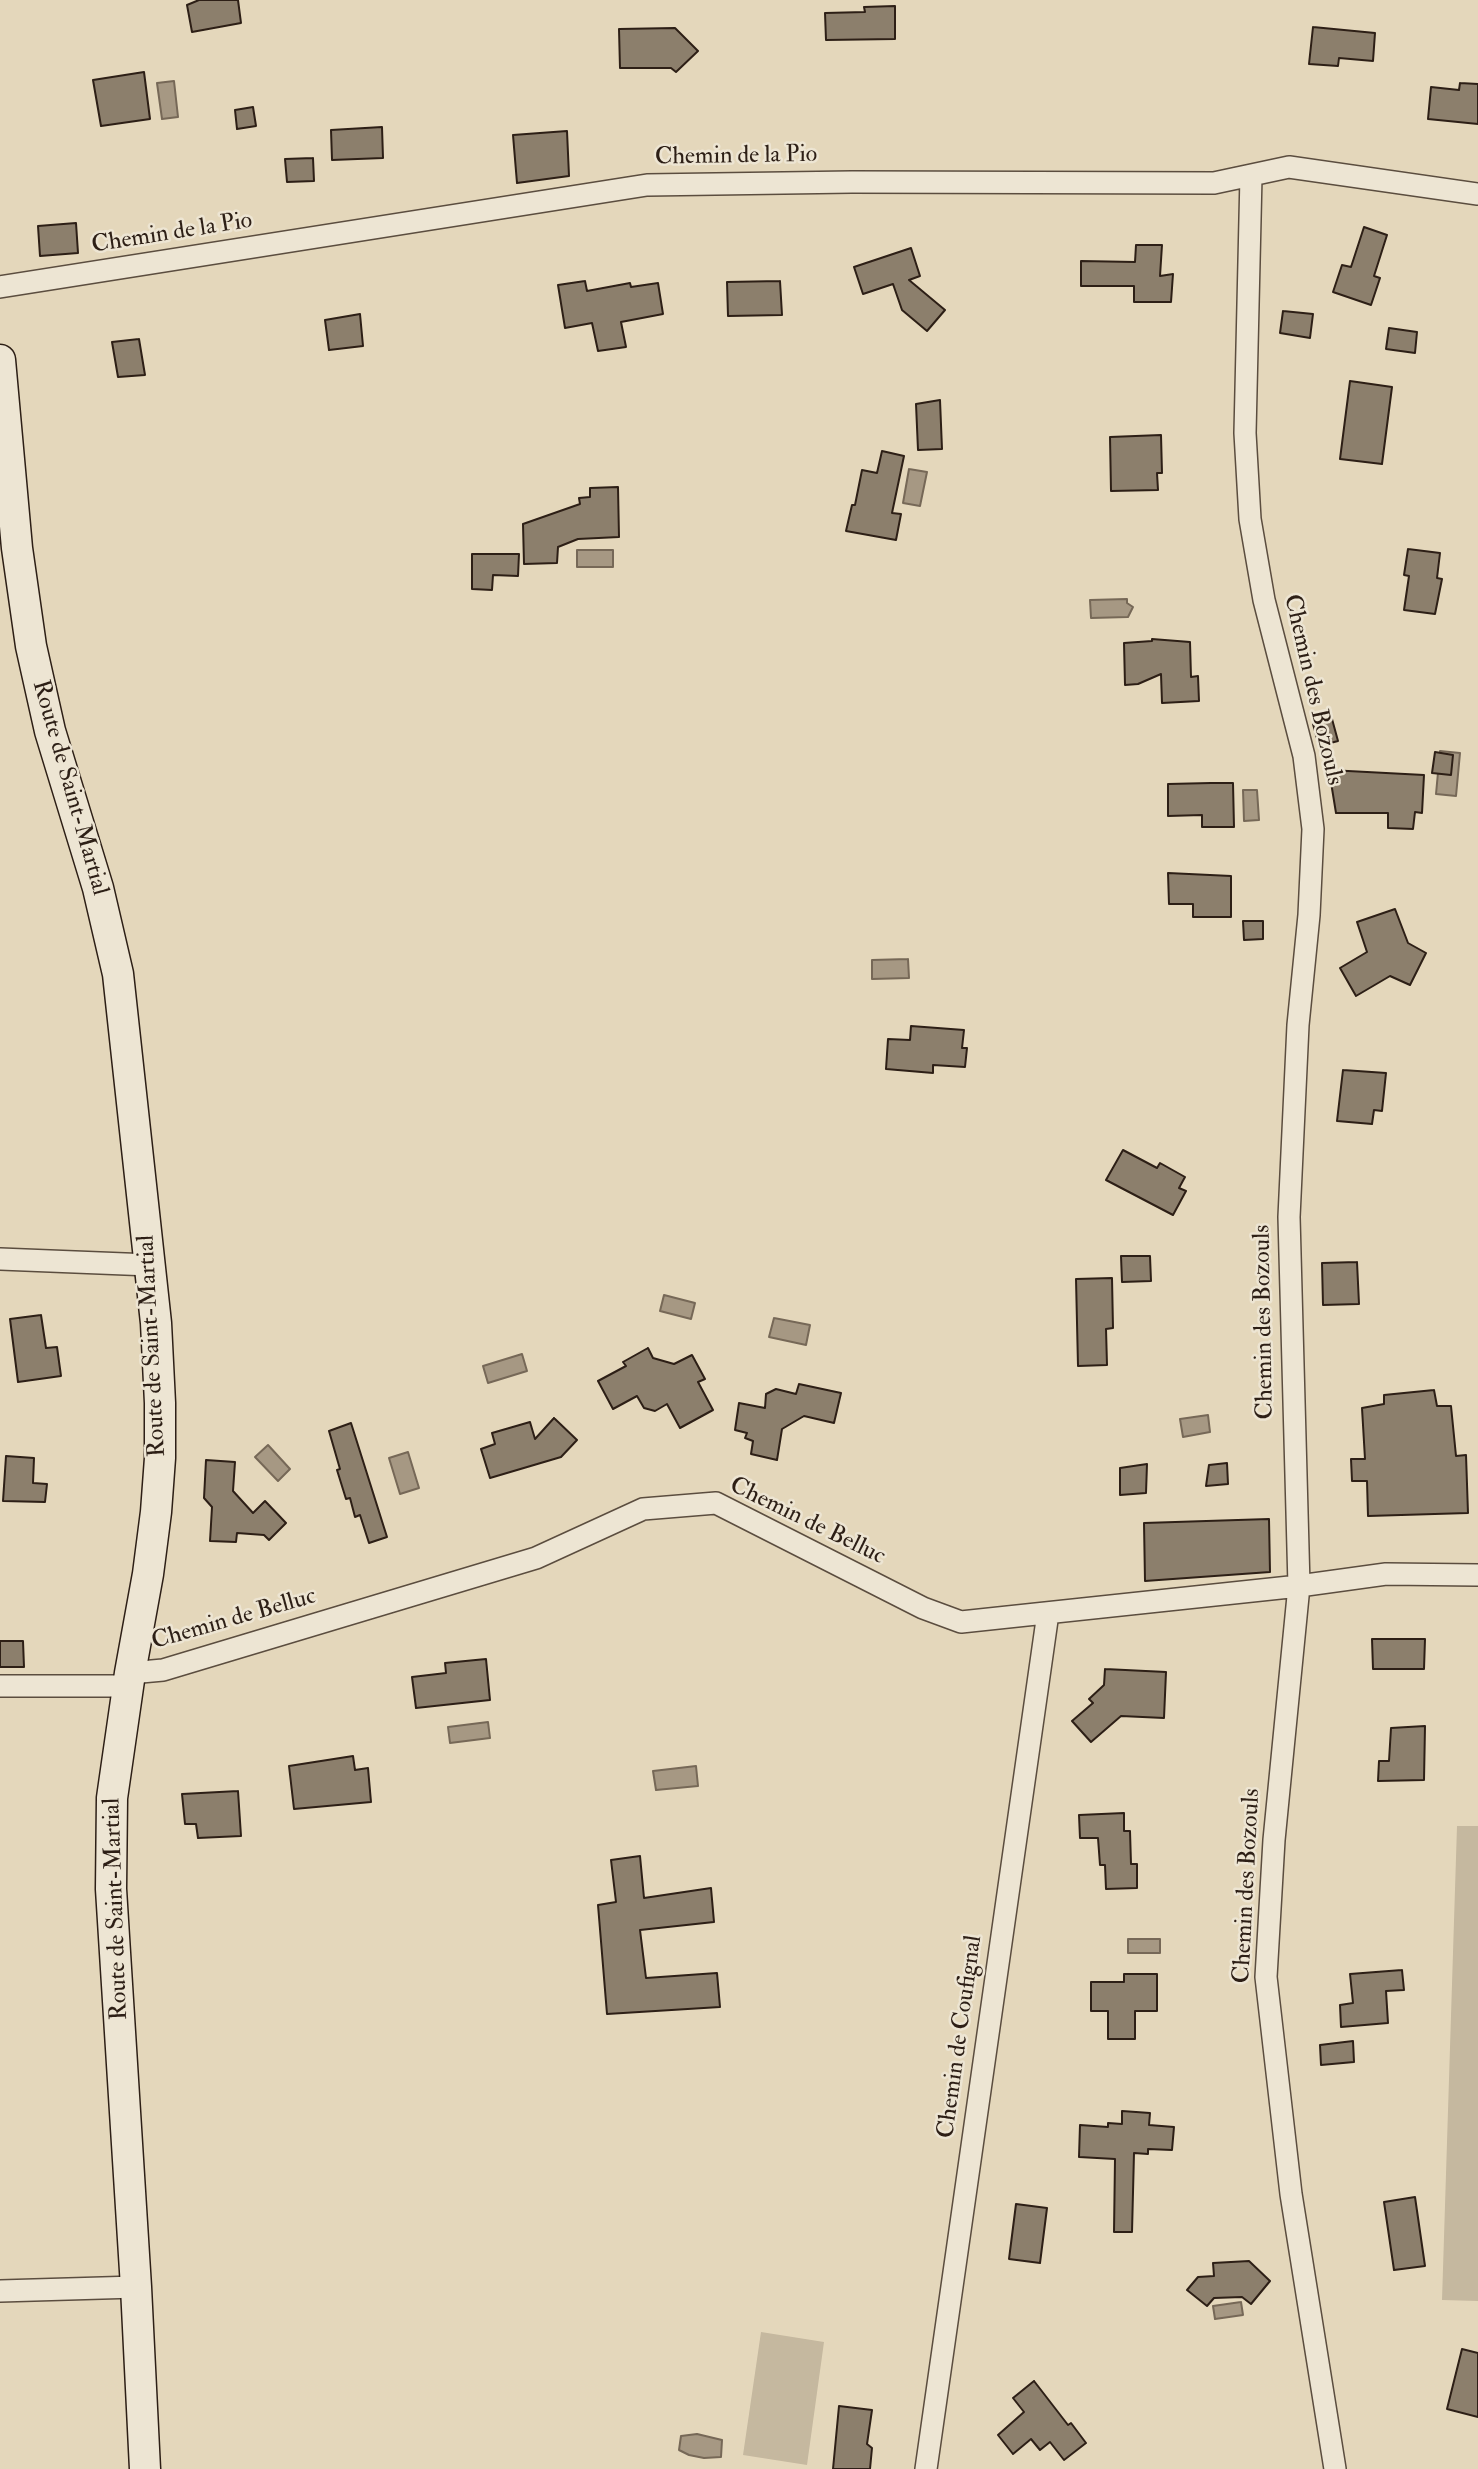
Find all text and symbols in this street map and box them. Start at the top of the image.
street label: Chemin de la Pio [655,141,817,173]
street label: Chemin de la Pio [90,207,254,261]
street label: Chemin des Bozouls [1276,592,1348,788]
street label: Route de Saint-Martial [25,677,113,899]
street label: Chemin des Bozouls [1249,1224,1281,1420]
street label: Route de Saint-Martial [133,1234,173,1458]
street label: Chemin de Belluc [724,1472,890,1572]
street label: Chemin de Belluc [149,1583,319,1657]
street label: Chemin des Bozouls [1229,1788,1267,1984]
street label: Route de Saint-Martial [99,1797,135,2021]
street label: Chemin de Coufignal [933,1934,989,2140]

